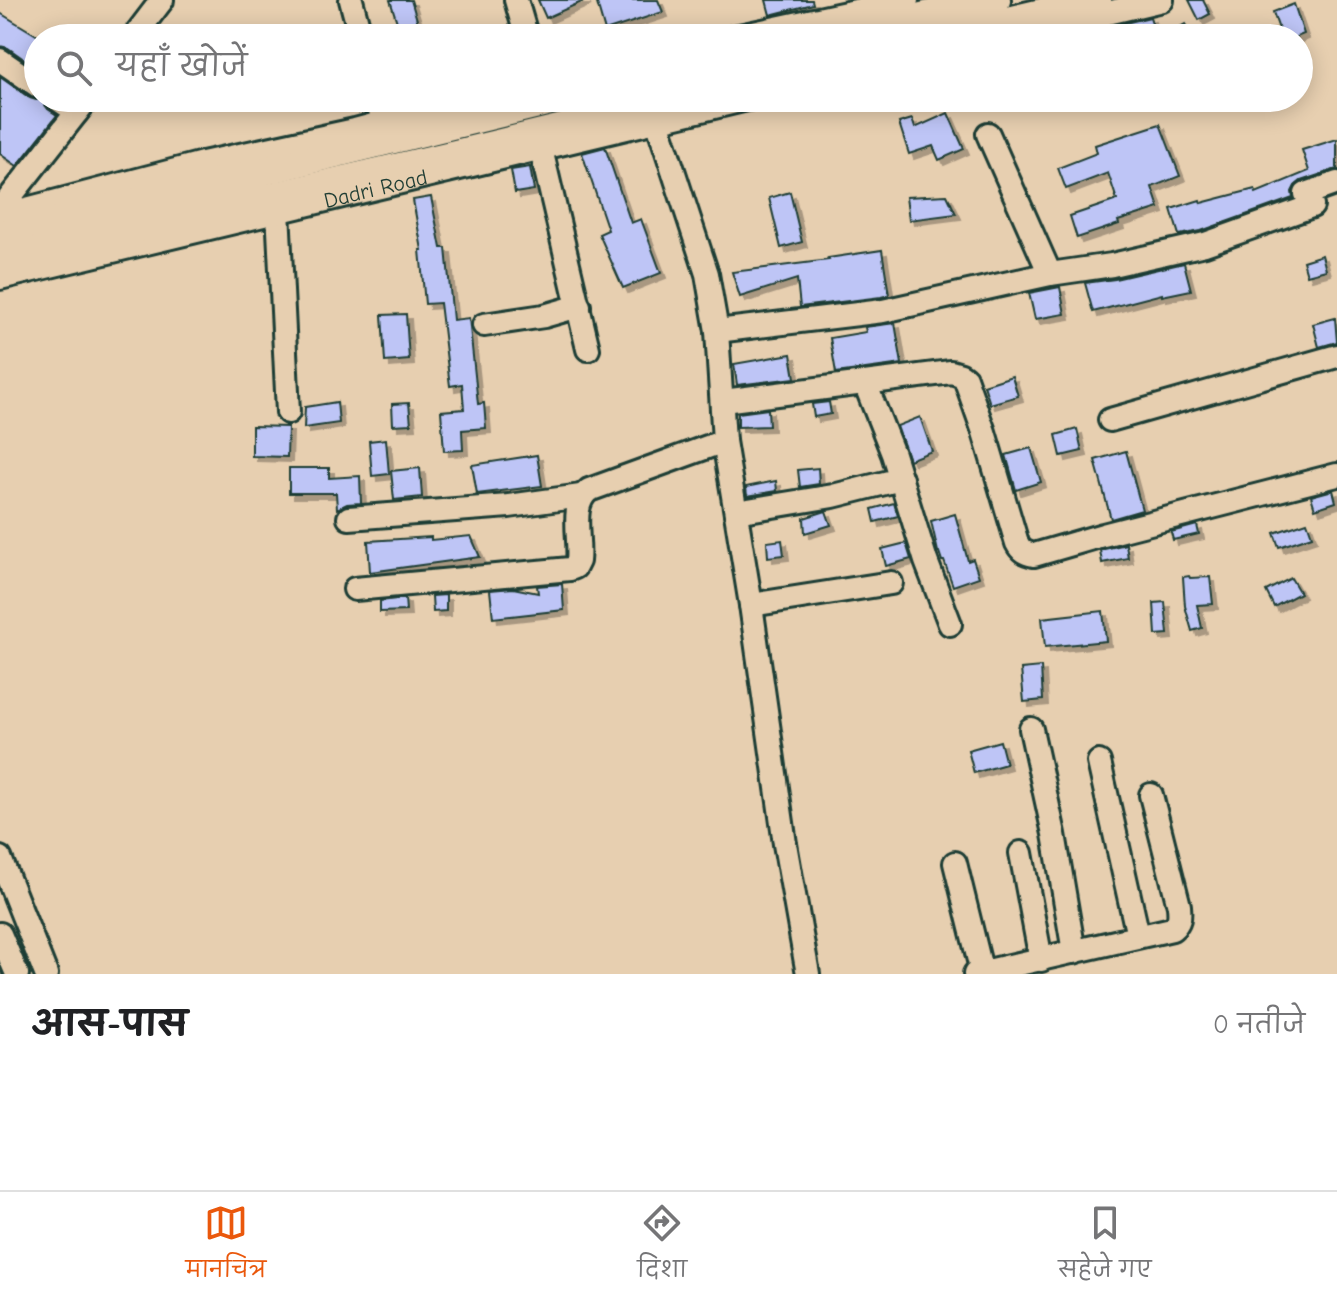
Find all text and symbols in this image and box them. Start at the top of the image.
search box [24,24,1313,112]
icon: search [52,46,96,90]
text: यहाँ खोजें [116,49,247,84]
street label: Dadri Road [321,164,430,214]
text: आस-पास [32,1004,188,1044]
text: 0 नतीजे [1213,1010,1305,1040]
tab: मानचित्र [186,1201,266,1294]
tab: दिशा [637,1201,687,1294]
tab: सहेजे गए [1058,1201,1151,1294]

